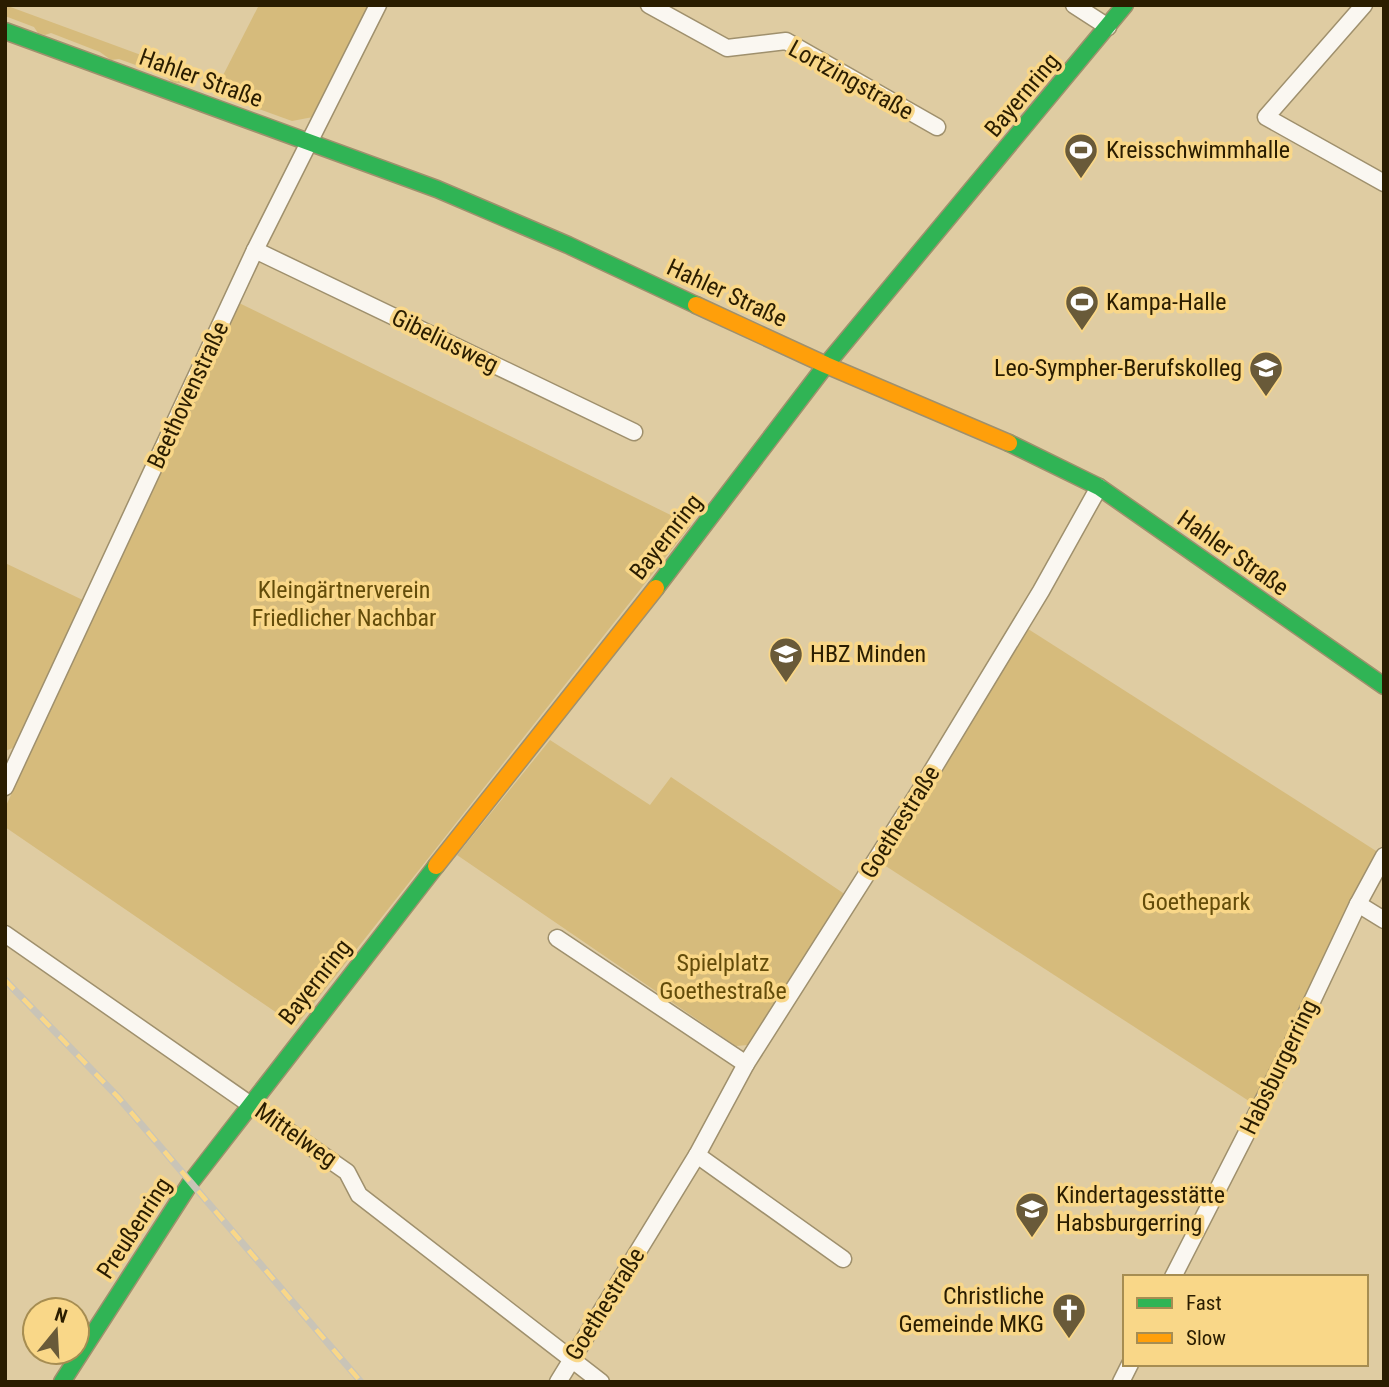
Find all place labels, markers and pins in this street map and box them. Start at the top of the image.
sports icon: Kreisschwimmhalle [1062,131,1100,180]
place label: Kreisschwimmhalle [1106,136,1290,164]
sports icon: Kampa-Halle [1063,283,1101,332]
place label: Kampa-Halle [1106,288,1227,316]
school or university icon: Leo-Sympher-Berufskolleg [1247,349,1285,398]
place label: Leo-Sympher-Berufskolleg [994,354,1242,382]
school or university icon: HBZ Minden [767,635,805,684]
place label: HBZ Minden [810,640,926,668]
place label: Kindertagesstätte Habsburgerring [1056,1181,1225,1237]
school or university icon: Kindertagesstätte Habsburgerring [1013,1190,1051,1239]
place label: Christliche Gemeinde MKG [898,1282,1044,1338]
church icon: Christliche Gemeinde MKG [1050,1291,1088,1340]

